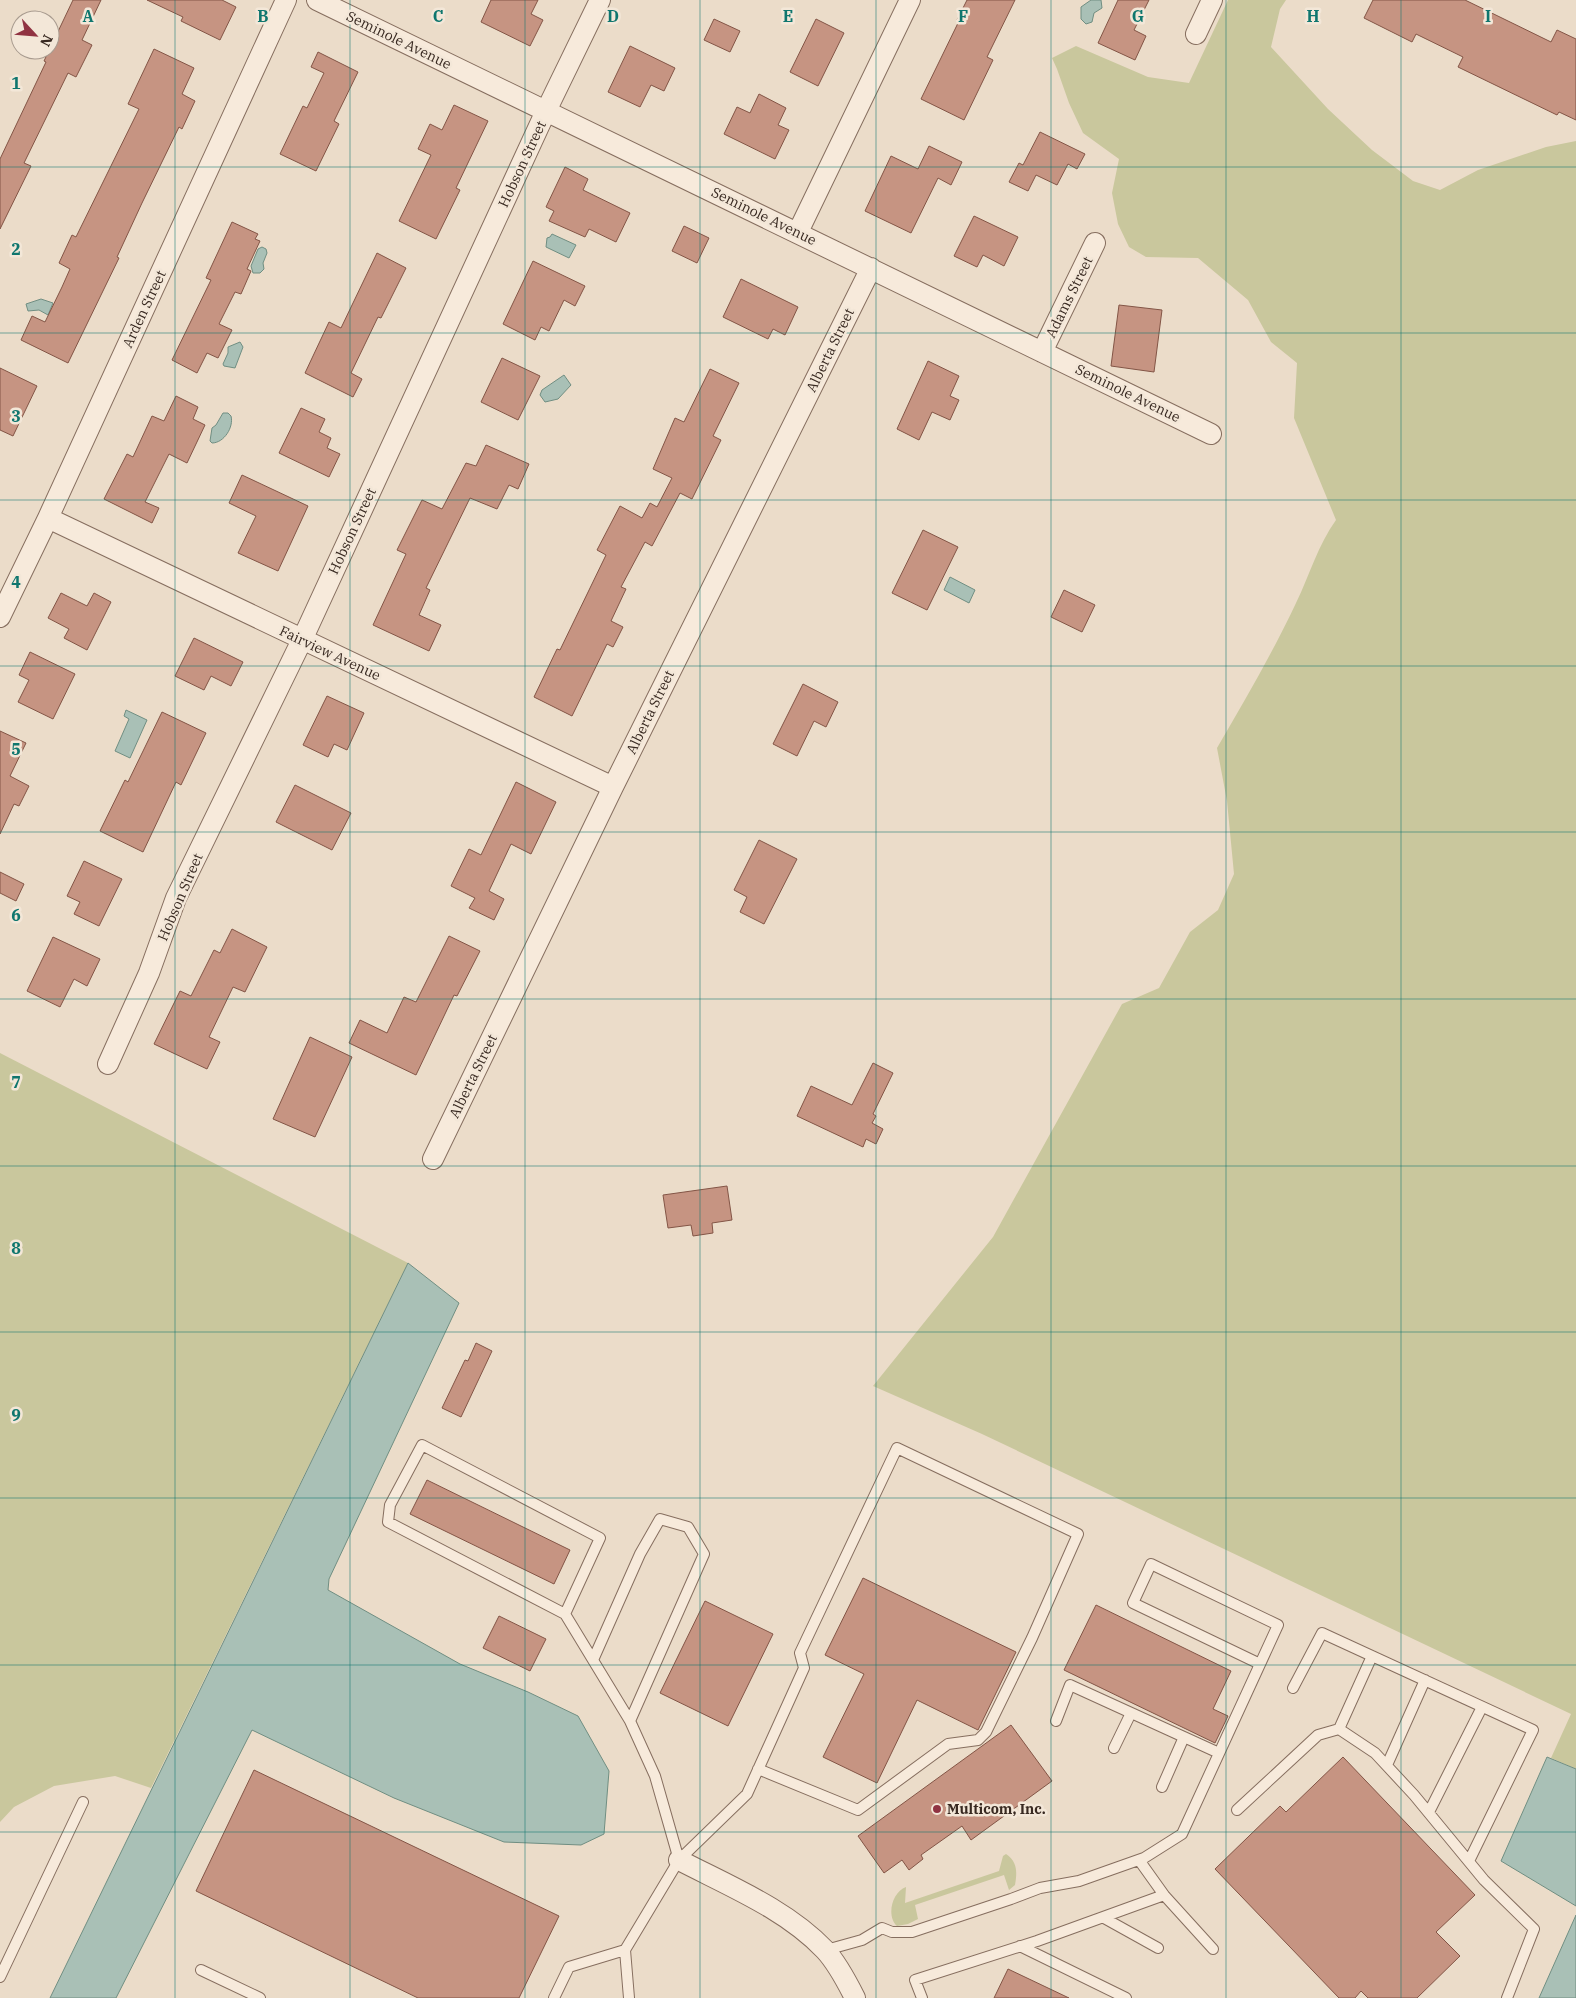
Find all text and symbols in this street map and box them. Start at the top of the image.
text: A [82,6,94,26]
text: B [257,6,269,26]
text: C [433,6,443,26]
text: D [607,6,619,26]
text: E [783,6,793,26]
text: F [958,6,968,26]
text: G [1132,6,1144,26]
text: H [1307,6,1320,26]
text: I [1485,6,1491,26]
street label: Seminole Avenue [344,7,454,73]
north arrow [10,10,60,60]
text: N [36,32,57,50]
text: 1 [11,73,21,93]
street label: Hobson Street [494,118,550,210]
street label: Seminole Avenue [709,183,819,249]
text: 2 [11,239,21,259]
street label: Adams Street [1042,253,1096,341]
street label: Arden Street [118,267,170,351]
street label: Alberta Street [802,305,858,395]
street label: Seminole Avenue [1073,360,1183,426]
text: 3 [11,406,21,426]
street label: Hobson Street [324,485,380,577]
text: 4 [11,572,21,592]
street label: Fairview Avenue [277,622,383,684]
street label: Alberta Street [622,667,678,757]
text: 5 [11,739,21,759]
street label: Hobson Street [153,850,207,944]
text: 6 [11,905,21,925]
street label: Alberta Street [445,1031,501,1121]
text: 7 [11,1072,21,1092]
text: 8 [11,1238,21,1258]
text: 9 [11,1405,21,1425]
place label: Multicom, Inc. [947,1800,1046,1818]
marker: Multicom, Inc. [931,1803,943,1815]

